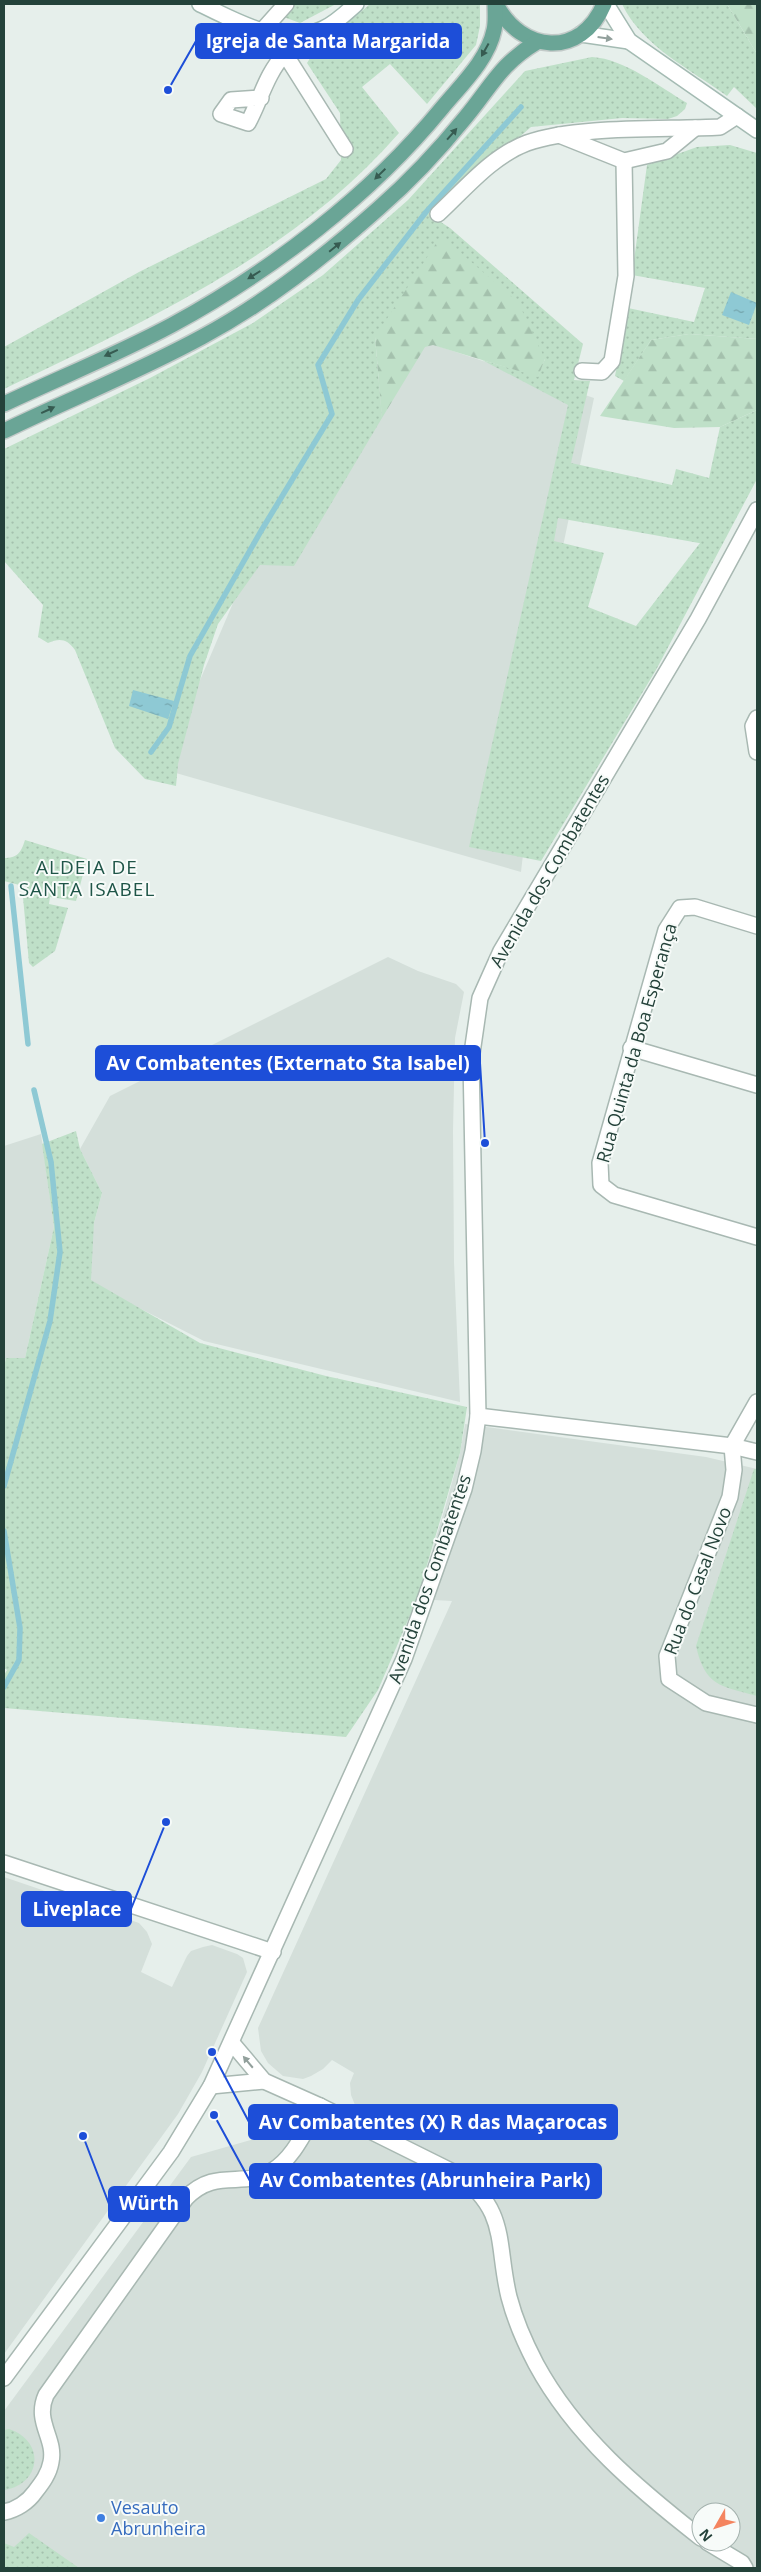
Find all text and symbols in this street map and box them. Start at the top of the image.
callout: Igreja de Santa Margarida [196,24,461,58]
text: Igreja de Santa Margarida [206,28,450,54]
one-way arrow [597,34,613,42]
one-way arrow [481,43,489,58]
one-way arrow [446,128,457,141]
one-way arrow [374,167,386,179]
one-way arrow [328,241,341,252]
one-way arrow [247,271,260,280]
one-way arrow [104,350,118,358]
one-way arrow [41,405,55,413]
street label: Avenida dos Combatentes [484,770,614,971]
district label: ALDEIA DE SANTA ISABEL [19,854,155,902]
street label: Rua Quinta da Boa Esperança [590,920,682,1165]
callout: Av Combatentes (Externato Sta Isabel) [96,1046,480,1080]
text: Av Combatentes (Externato Sta Isabel) [106,1050,470,1076]
street label: Avenida dos Combatentes [382,1471,476,1686]
street label: Rua do Casal Novo [658,1503,736,1658]
callout: Liveplace [22,1892,131,1926]
text: Liveplace [33,1896,121,1922]
one-way arrow [243,2056,254,2069]
callout: Av Combatentes (X) R das Maçarocas [249,2105,617,2139]
text: Av Combatentes (X) R das Maçarocas [259,2109,607,2135]
callout: Av Combatentes (Abrunheira Park) [250,2164,601,2198]
text: Av Combatentes (Abrunheira Park) [260,2167,590,2193]
callout: Würth [109,2187,189,2221]
text: Würth [119,2190,179,2216]
place label: Vesauto Abrunheira [111,2495,206,2540]
north arrow [691,2502,741,2552]
marker: Vesauto Abrunheira [95,2512,107,2524]
text: N [695,2525,716,2546]

